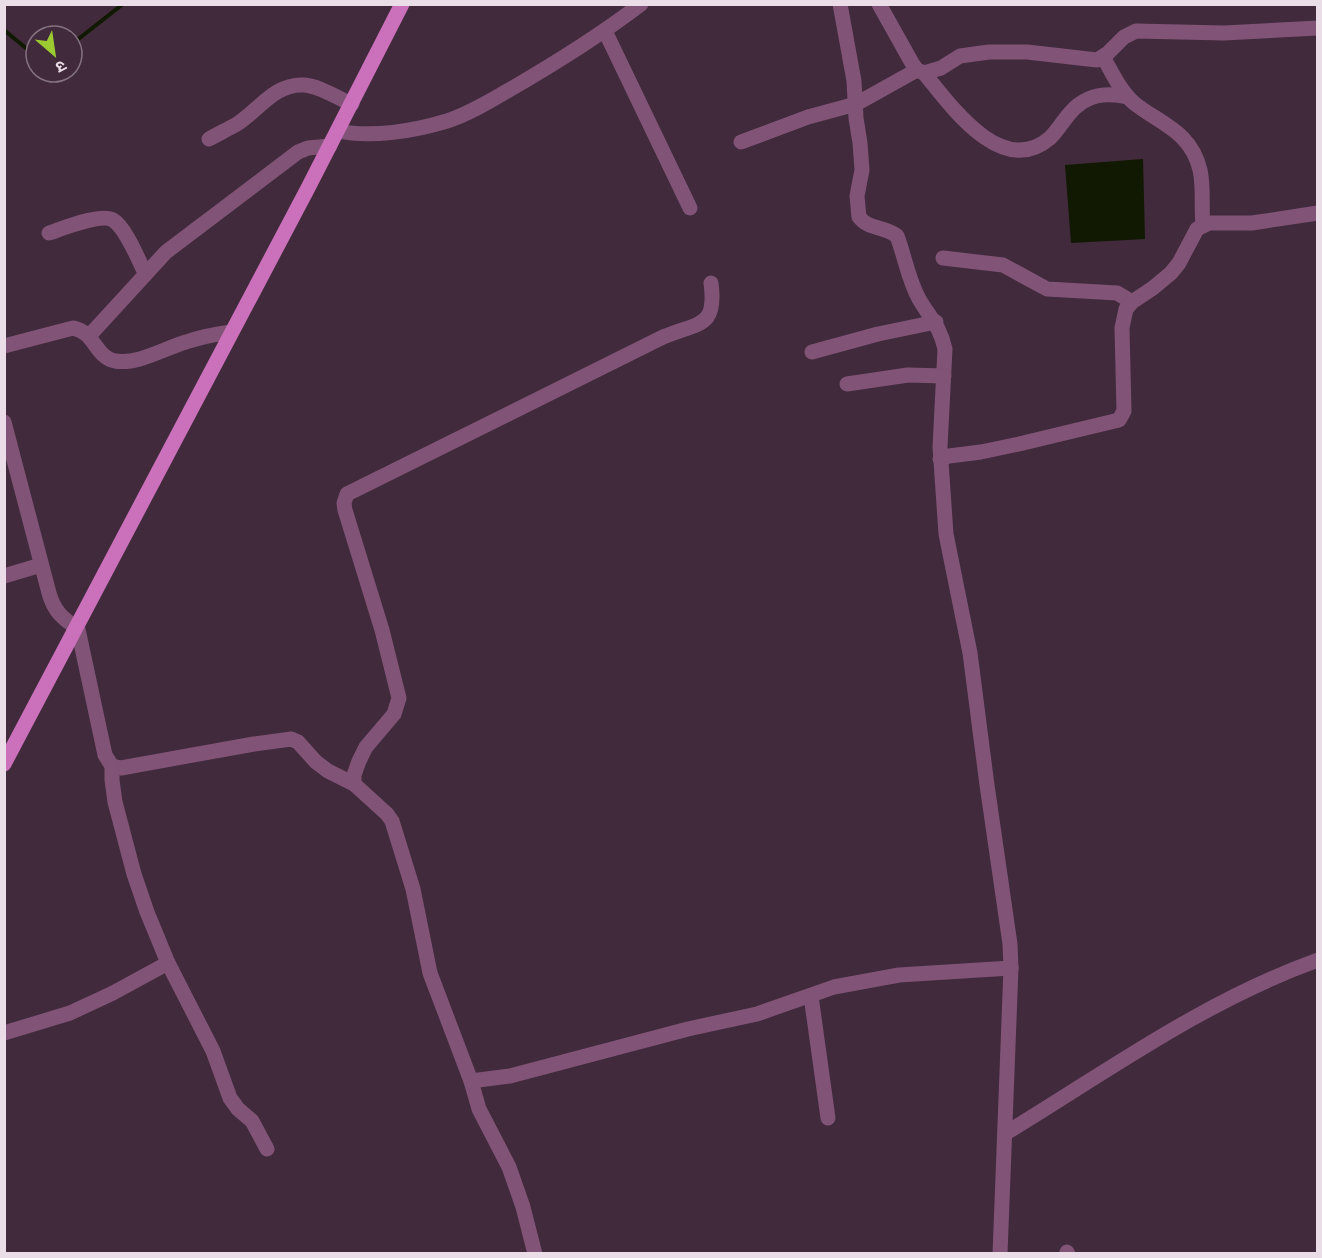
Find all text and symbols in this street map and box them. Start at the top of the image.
north arrow [24,24,84,84]
text: उ [51,55,71,79]

